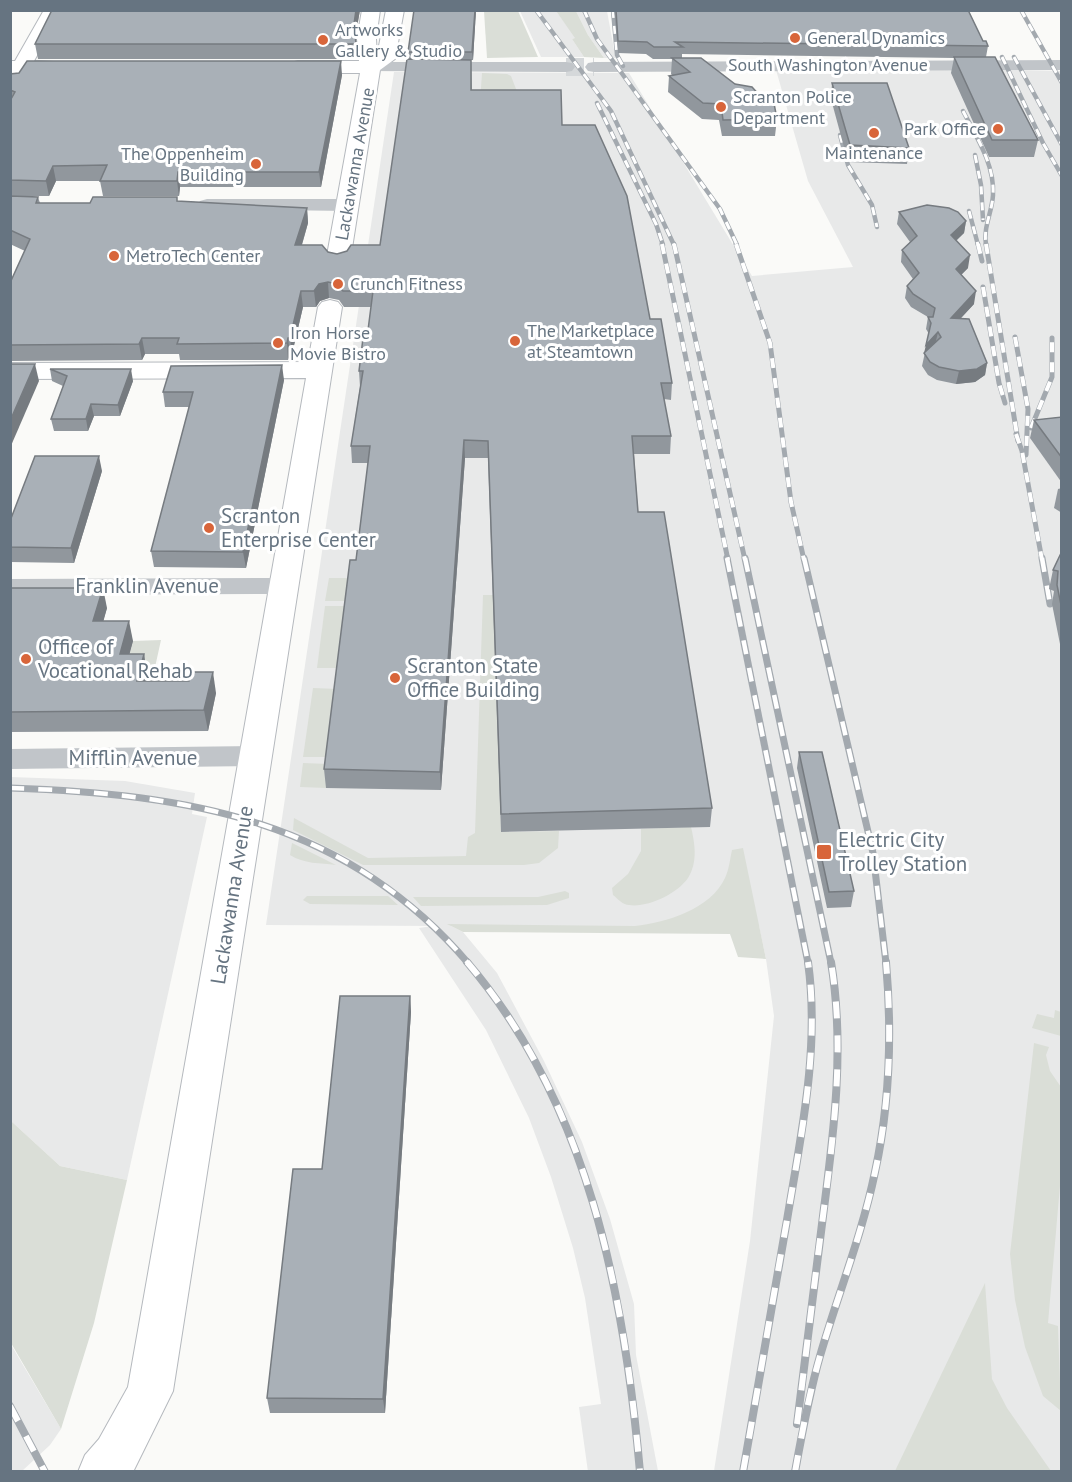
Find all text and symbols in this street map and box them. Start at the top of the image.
place label: Artworks Gallery & Studio [335,18,462,62]
place label: General Dynamics [807,26,945,49]
marker: General Dynamics [788,31,802,45]
marker: Artworks Gallery & Studio [316,33,330,47]
street label: South Washington Avenue [728,53,928,76]
place label: Scranton Police Department [733,85,852,129]
street label: Lackawanna Avenue [330,86,379,242]
marker: Scranton Police Department [714,100,728,114]
place label: Park Office [904,117,986,140]
marker: Park Office [991,122,1005,136]
marker: Maintenance [867,126,881,140]
place label: Maintenance [825,141,923,164]
place label: The Oppenheim Building [121,142,244,186]
marker: The Oppenheim Building [249,157,263,171]
place label: MetroTech Center [126,244,260,267]
marker: MetroTech Center [107,249,121,263]
place label: Crunch Fitness [350,272,463,295]
marker: Crunch Fitness [331,277,345,291]
place label: The Marketplace at Steamtown [527,319,655,363]
place label: Iron Horse Movie Bistro [290,321,386,365]
marker: The Marketplace at Steamtown [508,334,522,348]
marker: Iron Horse Movie Bistro [271,336,285,350]
place label: Scranton Enterprise Center [221,502,376,553]
marker: Scranton Enterprise Center [202,521,216,535]
street label: Franklin Avenue [75,572,219,599]
place label: Office of Vocational Rehab [37,633,193,684]
marker: Office of Vocational Rehab [19,652,33,666]
place label: Scranton State Office Building [407,652,540,703]
marker: Scranton State Office Building [388,671,402,685]
street label: Mifflin Avenue [69,744,197,771]
street label: Lackawanna Avenue [204,804,259,986]
place label: Electric City Trolley Station [838,826,967,877]
marker: Electric City Trolley Station [815,843,833,861]

